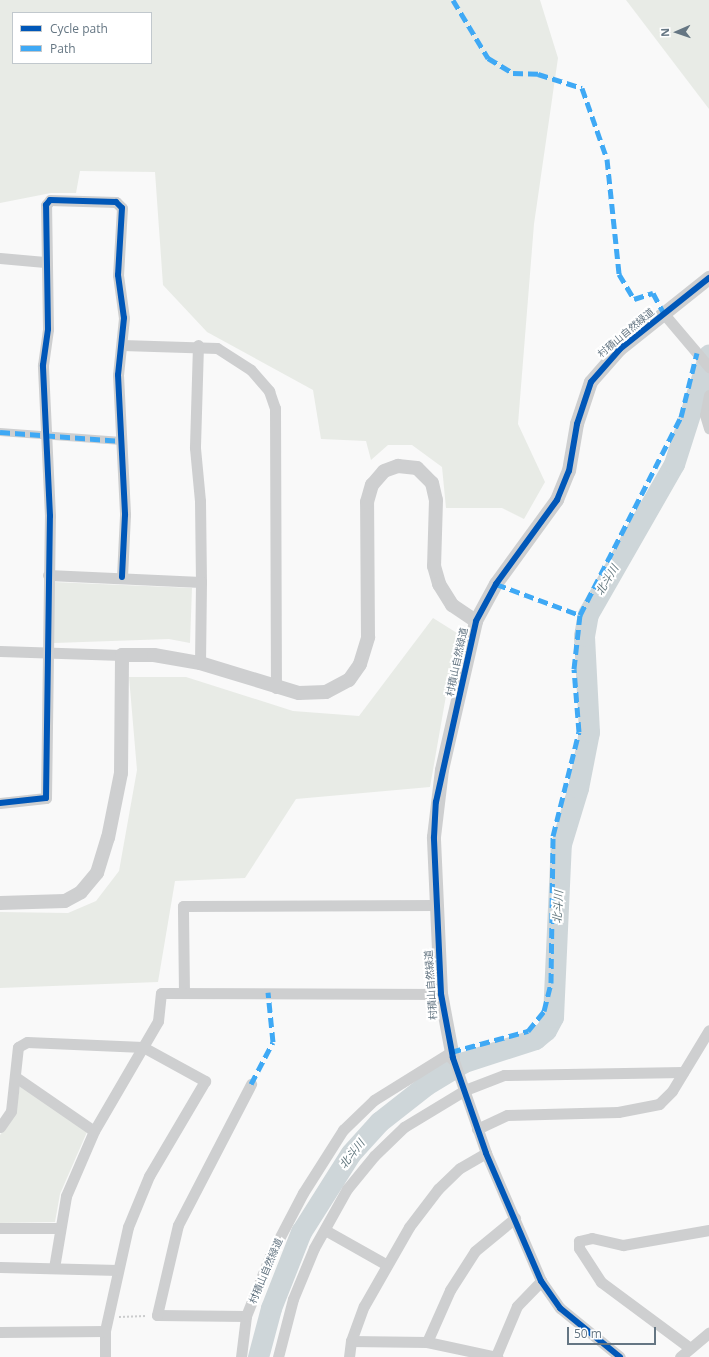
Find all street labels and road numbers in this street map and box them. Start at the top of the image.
street label: 村積山自然緑道 [595,306,657,360]
street label: 村積山自然緑道 [444,627,470,697]
street label: 村積山自然緑道 [423,950,439,1020]
street label: 村積山自然緑道 [247,1236,285,1306]

